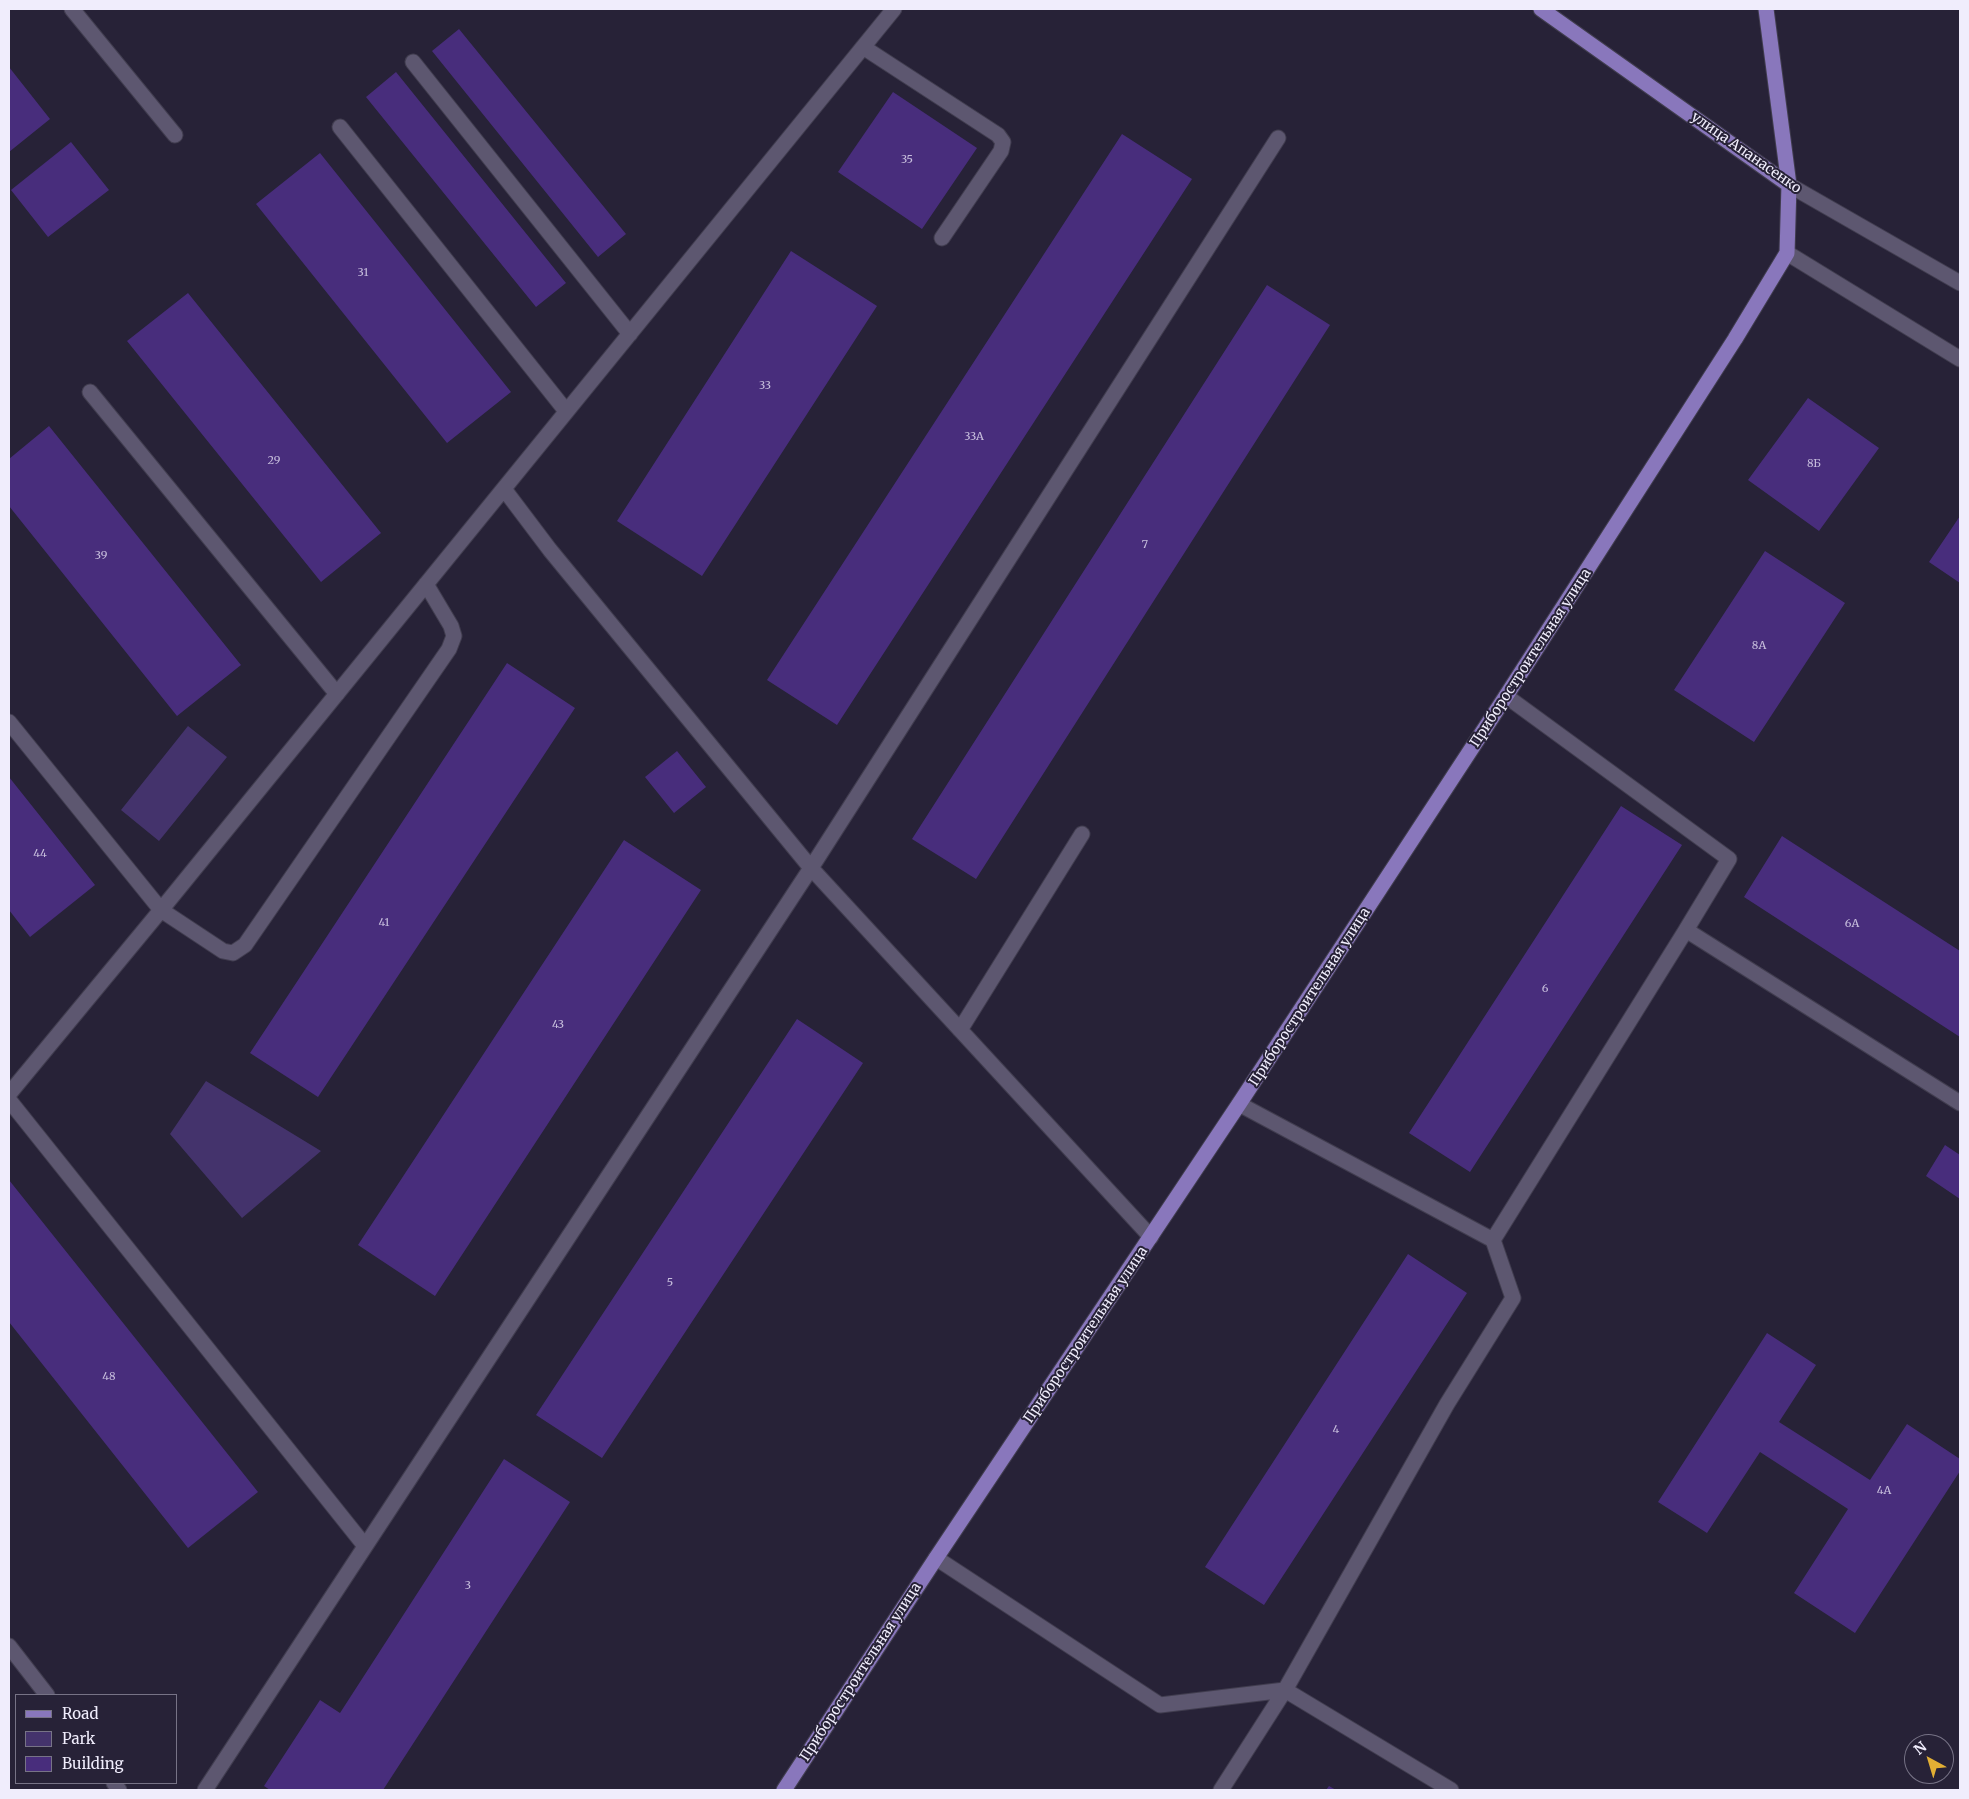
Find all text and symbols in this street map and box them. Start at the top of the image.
street label: улица Апанасенко [1688,109,1804,197]
house number: 35 [901,153,913,167]
house number: 31 [358,266,368,280]
house number: 33 [759,379,771,393]
house number: 33А [964,430,984,444]
house number: 29 [268,454,280,468]
house number: 8Б [1807,457,1821,471]
house number: 7 [1142,538,1148,552]
house number: 39 [95,549,107,563]
street label: Приборостроительная улица [1467,566,1595,750]
house number: 8А [1752,639,1766,653]
house number: 44 [33,847,47,861]
street label: Приборостроительная улица [1246,905,1374,1089]
house number: 41 [379,916,389,930]
house number: 6А [1845,917,1859,931]
house number: 6 [1542,982,1548,996]
house number: 43 [552,1018,564,1032]
street label: Приборостроительная улица [1021,1244,1151,1426]
house number: 5 [667,1276,673,1290]
house number: 48 [102,1370,116,1384]
house number: 4 [1333,1423,1339,1437]
house number: 4А [1877,1484,1891,1498]
house number: 3 [465,1579,471,1593]
street label: Приборостроительная улица [797,1580,925,1764]
legend [15,1694,178,1784]
text: Road [62,1704,98,1723]
text: Park [62,1729,95,1748]
north arrow [1904,1734,1954,1784]
text: N [1910,1738,1930,1759]
text: Building [62,1754,124,1773]

